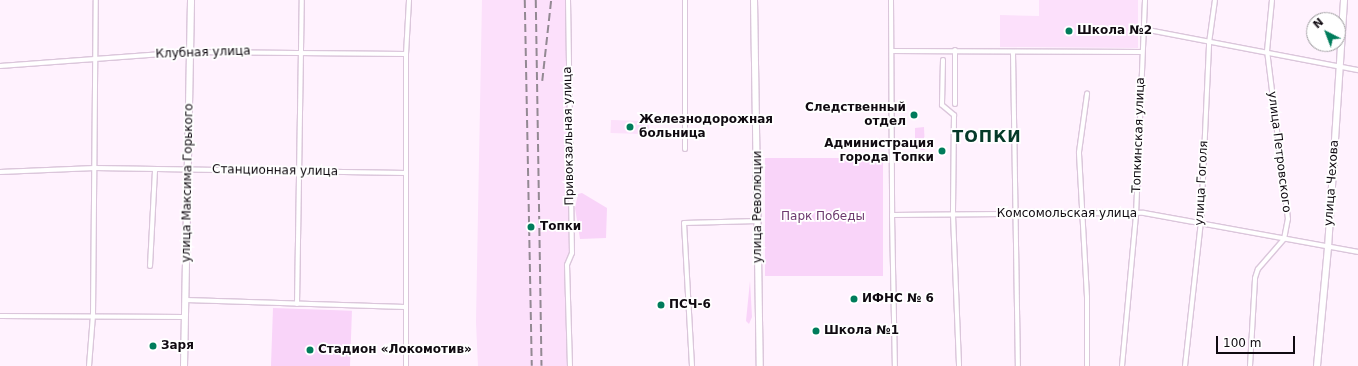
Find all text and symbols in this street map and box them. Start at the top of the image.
north arrow [1306,12,1346,52]
text: N [1311,16,1326,31]
place label: Школа №2 [1077,24,1152,38]
marker: Школа №2 [1064,26,1074,36]
street label: Клубная улица [155,44,251,62]
street label: Привокзальная улица [561,66,577,206]
street label: Топкинская улица [1130,77,1148,193]
street label: улица Петровского [1264,90,1294,214]
place label: Следственный отдел [805,101,906,129]
street label: улица Максима Горького [179,103,197,263]
marker: Следственный отдел [909,110,919,120]
place label: Железнодорожная больница [639,113,773,141]
marker: Железнодорожная больница [624,121,636,133]
district label: ТОПКИ [952,127,1022,147]
place label: Администрация города Топки [824,137,934,165]
street label: улица Чехова [1322,139,1342,227]
street label: улица Гоголя [1193,140,1211,226]
marker: Администрация города Топки [937,146,947,156]
street label: улица Революции [751,151,765,263]
street label: Станционная улица [212,163,338,179]
street label: Комсомольская улица [997,207,1137,221]
park label: Парк Победы [781,210,865,224]
place label: Топки [540,220,581,234]
marker: Топки [525,221,537,233]
place label: ИФНС № 6 [862,292,934,306]
marker: ИФНС № 6 [849,294,859,304]
place label: ПСЧ-6 [669,298,711,312]
marker: ПСЧ-6 [656,300,666,310]
place label: Школа №1 [824,324,899,338]
marker: Школа №1 [811,326,821,336]
scale bar [1218,328,1297,354]
text: 100 m [1223,336,1261,350]
place label: Заря [161,339,194,353]
marker: Заря [148,341,158,351]
place label: Стадион «Локомотив» [318,343,472,357]
marker: Стадион «Локомотив» [305,345,315,355]

